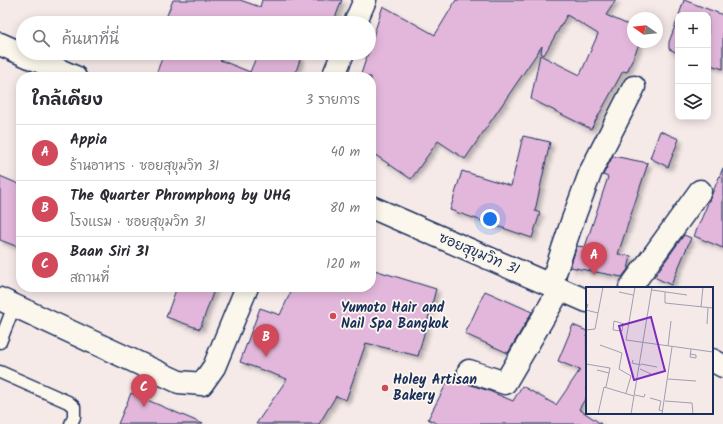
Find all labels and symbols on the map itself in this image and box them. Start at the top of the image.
north arrow [627,12,663,48]
your location [480,209,500,229]
street label: ซอยสุขุมวิท 31 [435,227,523,281]
pin: A [581,242,607,275]
inset map [586,287,713,414]
place label: Yumoto Hair and Nail Spa Bangkok [341,297,449,335]
marker: Yumoto Hair and Nail Spa Bangkok [328,311,338,321]
pin: B [253,324,279,357]
place label: Holey Artisan Bakery [393,369,477,407]
pin: C [131,374,157,407]
marker: Holey Artisan Bakery [380,383,390,393]

